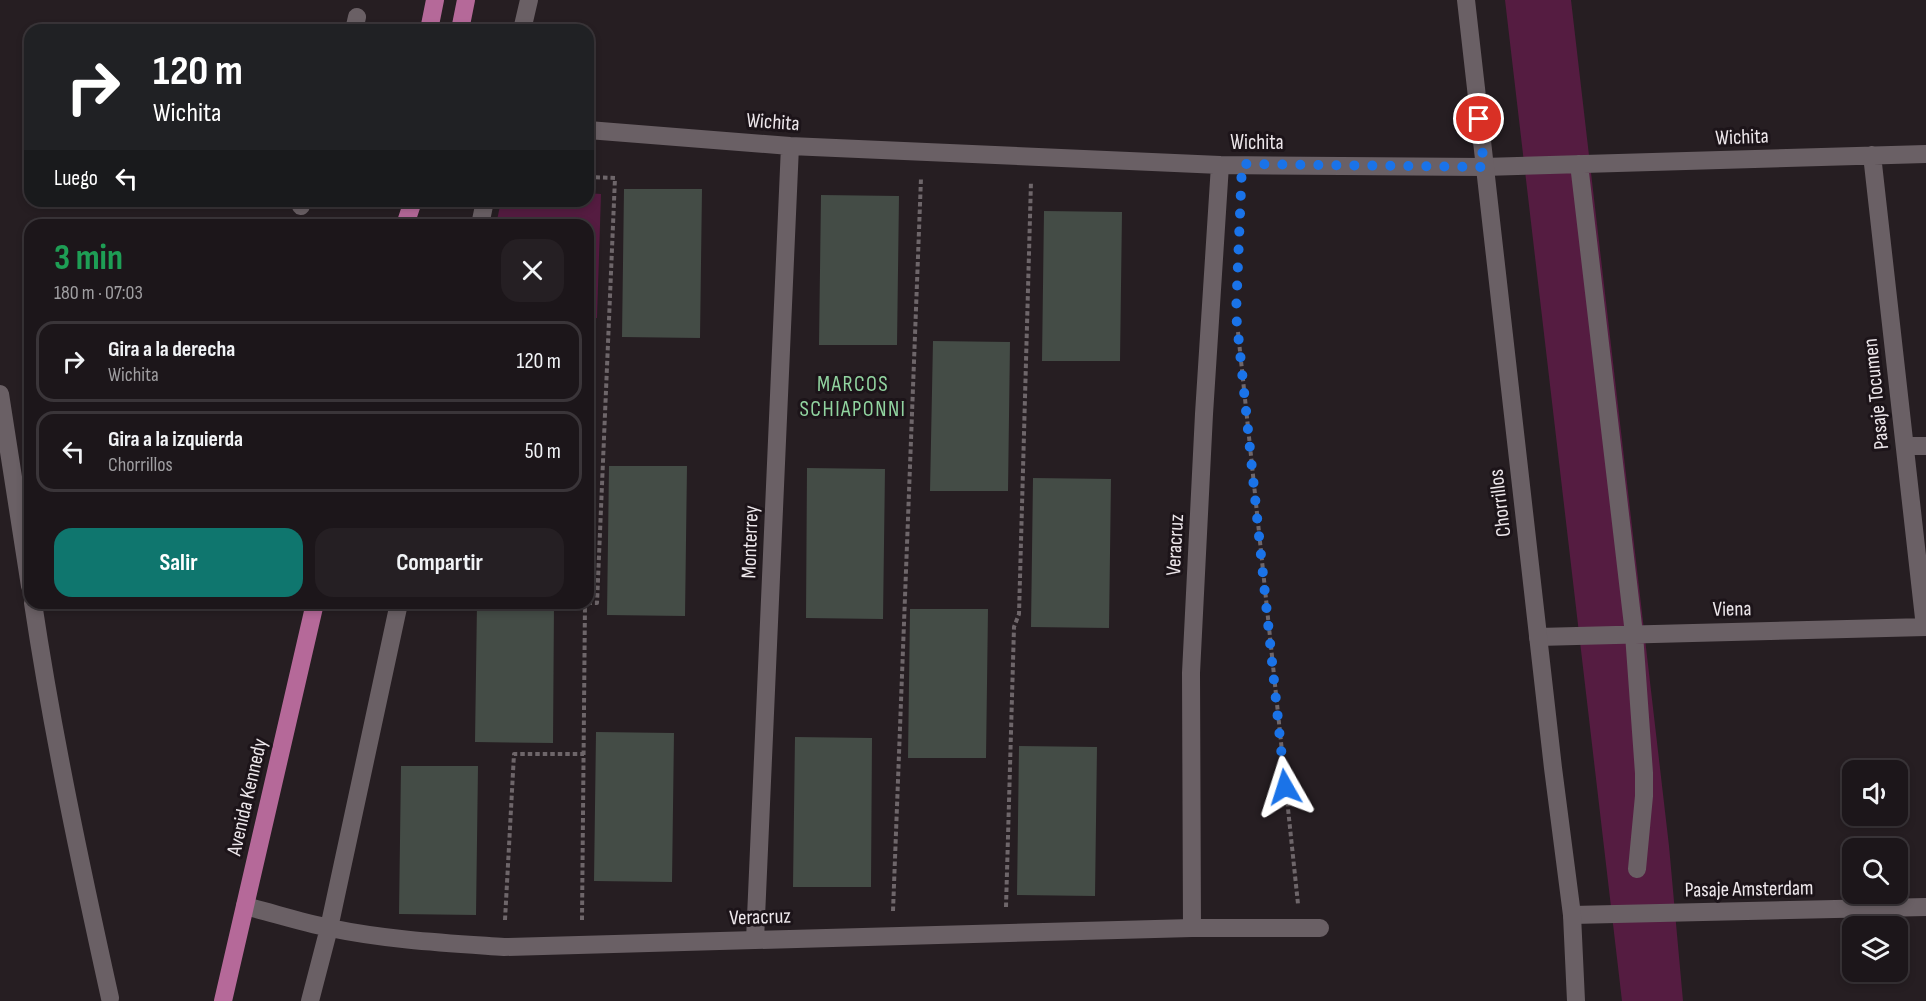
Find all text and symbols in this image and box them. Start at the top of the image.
text: 120 m [153,46,243,97]
icon: right [54,48,132,126]
pin [1453,93,1504,144]
text: Wichita [153,97,221,129]
icon: arrive [1462,102,1495,135]
street label: Wichita [746,108,800,136]
street label: Wichita [1715,124,1769,150]
street label: Wichita [1230,130,1284,155]
icon: left [110,162,143,195]
text: Luego [54,165,98,192]
text: 3 min [54,237,123,280]
button: close [501,239,564,302]
text: 180 m · 07:03 [54,281,143,305]
text: Gira a la derecha [108,336,235,363]
street label: Pasaje Tocumen [1858,337,1894,451]
icon: right [57,345,90,378]
text: 120 m [517,348,561,375]
text: Wichita [108,363,159,387]
district label: MARCOS SCHIAPONNI [799,371,907,423]
text: Gira a la izquierda [108,426,243,453]
icon: left [57,435,90,468]
text: 50 m [525,438,561,465]
text: Chorrillos [108,453,173,477]
street label: Chorrillos [1483,468,1517,538]
street label: Monterrey [736,505,764,579]
street label: Veracruz [1161,513,1189,576]
button: Salir [54,528,303,597]
button: Compartir [315,528,564,597]
street label: Viena [1712,596,1752,622]
street label: Avenida Kennedy [221,736,273,859]
position arrow [1253,755,1317,819]
map controls [1842,760,1908,982]
button: sound [1842,760,1908,826]
button: search [1842,838,1908,904]
street label: Pasaje Amsterdam [1684,875,1814,903]
street label: Veracruz [729,903,792,931]
button: layers [1842,916,1908,982]

